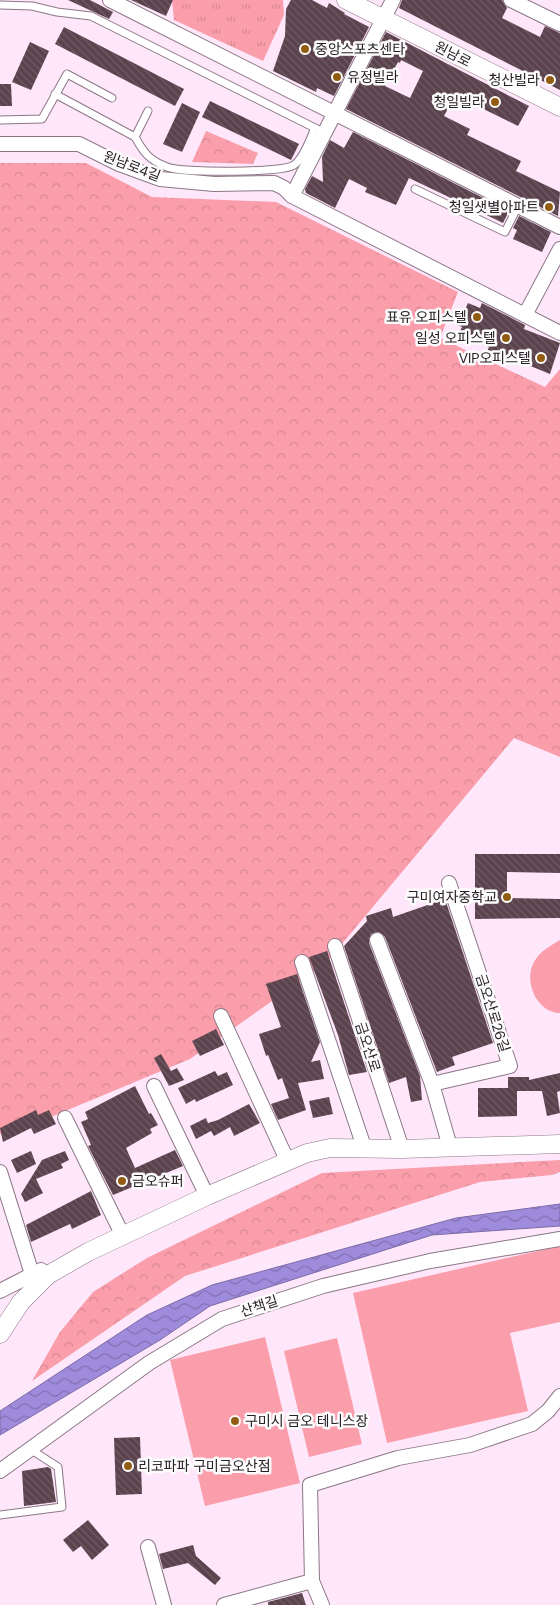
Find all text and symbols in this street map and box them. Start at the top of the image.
street label: 원남로 [432,37,474,71]
place label: 중앙스포츠센타 [315,40,405,58]
marker: 중앙스포츠센타 [299,43,311,55]
place label: 유정빌라 [347,68,399,86]
marker: 유정빌라 [331,71,343,83]
place label: 청산빌라 [488,71,540,89]
marker: 청산빌라 [544,74,556,86]
place label: 청일빌라 [433,93,485,111]
marker: 청일빌라 [489,96,501,108]
street label: 원남로4길 [101,147,163,185]
place label: 청일샛별아파트 [449,198,539,216]
marker: 청일샛별아파트 [543,201,555,213]
place label: 표유 오피스텔 [386,308,467,326]
marker: 표유 오피스텔 [471,311,483,323]
place label: 일성 오피스텔 [415,329,496,347]
marker: 일성 오피스텔 [500,332,512,344]
place label: VIP오피스텔 [459,349,531,367]
marker: VIP오피스텔 [535,352,547,364]
place label: 구미여자중학교 [407,888,497,906]
marker: 구미여자중학교 [501,891,513,903]
street label: 금오산로26길 [472,972,514,1054]
street label: 금오산로 [351,1020,385,1074]
place label: 금오슈퍼 [132,1172,184,1190]
marker: 금오슈퍼 [116,1175,128,1187]
street label: 산책길 [238,1291,280,1321]
place label: 구미시 금오 테니스장 [245,1412,368,1430]
marker: 구미시 금오 테니스장 [229,1415,241,1427]
place label: 리코파파 구미금오산점 [138,1457,271,1475]
marker: 리코파파 구미금오산점 [122,1460,134,1472]

